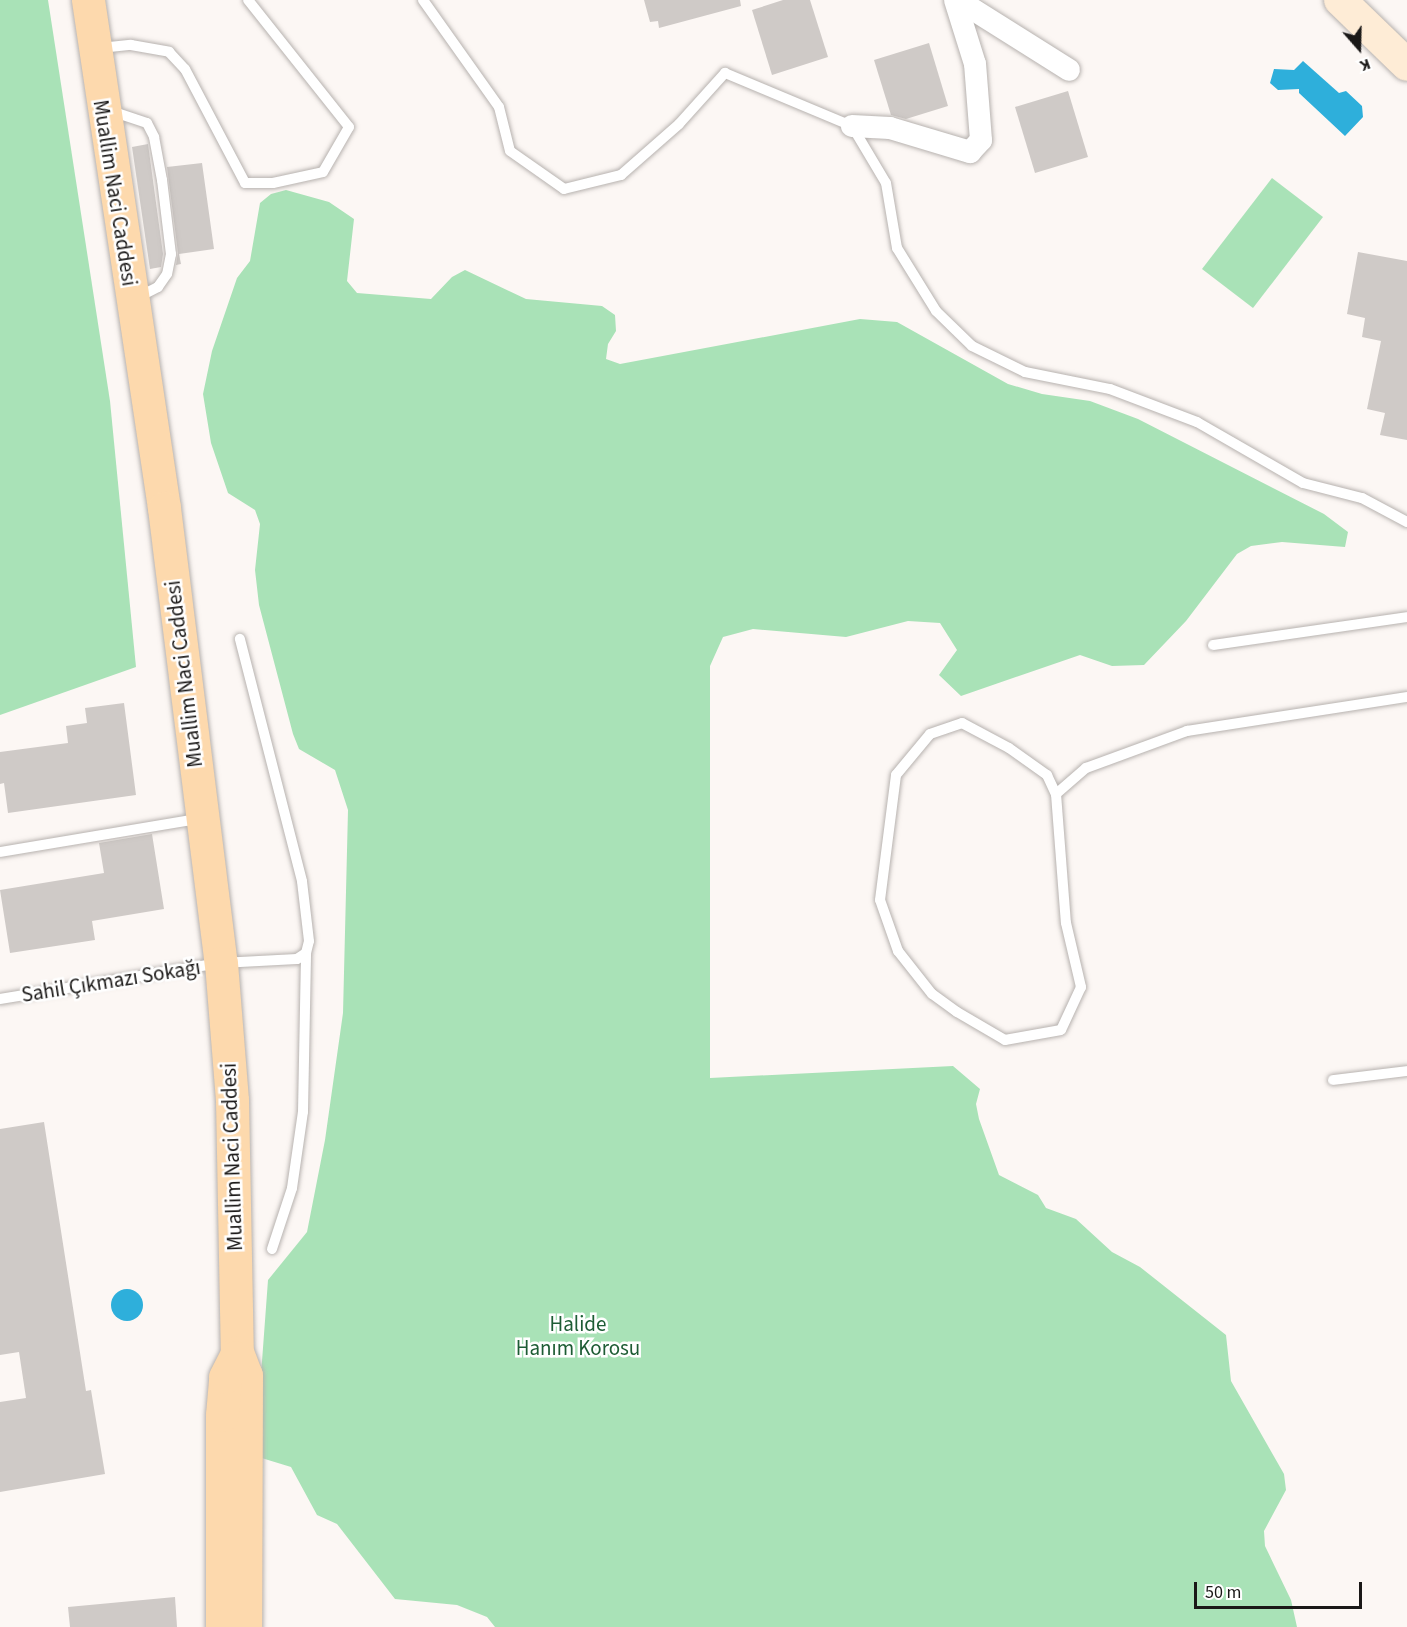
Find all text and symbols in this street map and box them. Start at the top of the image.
north arrow [1329,18,1389,78]
text: K [1357,53,1374,77]
street label: Muallim Naci Caddesi [88,98,142,288]
street label: Muallim Naci Caddesi [160,579,208,769]
street label: Sahil Çıkmazı Sokağı [20,954,202,1008]
street label: Muallim Naci Caddesi [216,1063,248,1251]
park label: Halide Hanım Korosu [516,1311,640,1361]
scale bar [1197,1570,1365,1608]
text: 50 m [1205,1580,1241,1605]

